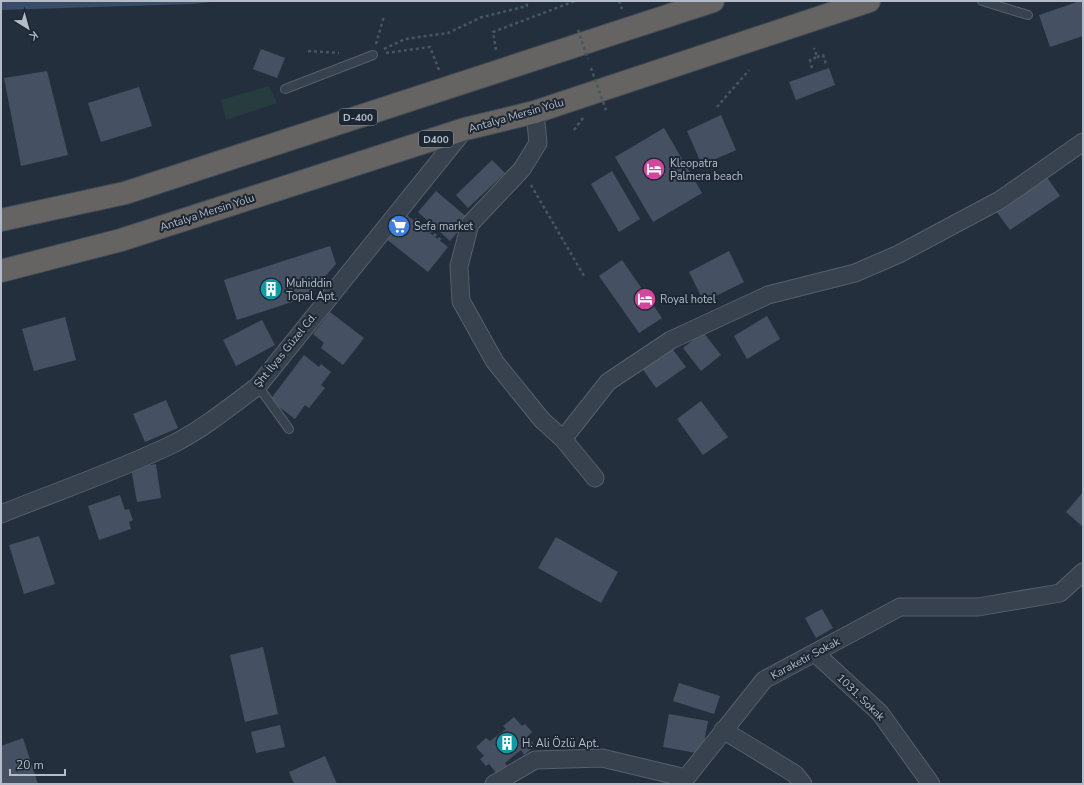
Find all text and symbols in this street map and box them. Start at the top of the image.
north arrow [8,8,48,48]
text: K [26,27,41,44]
street label: Antalya Mersin Yolu [467,95,566,136]
road number: D-400 [339,109,377,125]
road number: D400 [419,131,453,147]
hotel icon: Kleopatra Palmera beach [641,156,667,182]
place label: Kleopatra Palmera beach [670,156,743,184]
street label: Antalya Mersin Yolu [158,190,256,235]
supermarket icon: Sefa market [386,213,412,239]
place label: Sefa market [414,219,473,234]
building icon: Muhiddin Topal Apt. [258,276,284,302]
place label: Muhiddin Topal Apt. [286,276,337,304]
hotel icon: Royal hotel [632,286,658,312]
place label: Royal hotel [660,292,717,307]
street label: Şht İlyas Güzel Cd. [251,310,320,391]
street label: Karaketir Sokak [768,634,843,683]
street label: 1031. Sokak [833,671,888,724]
building icon: H. Ali Özlü Apt. [494,730,520,756]
place label: H. Ali Özlü Apt. [522,736,599,751]
scale bar [10,751,65,777]
text: 20 m [16,757,44,773]

